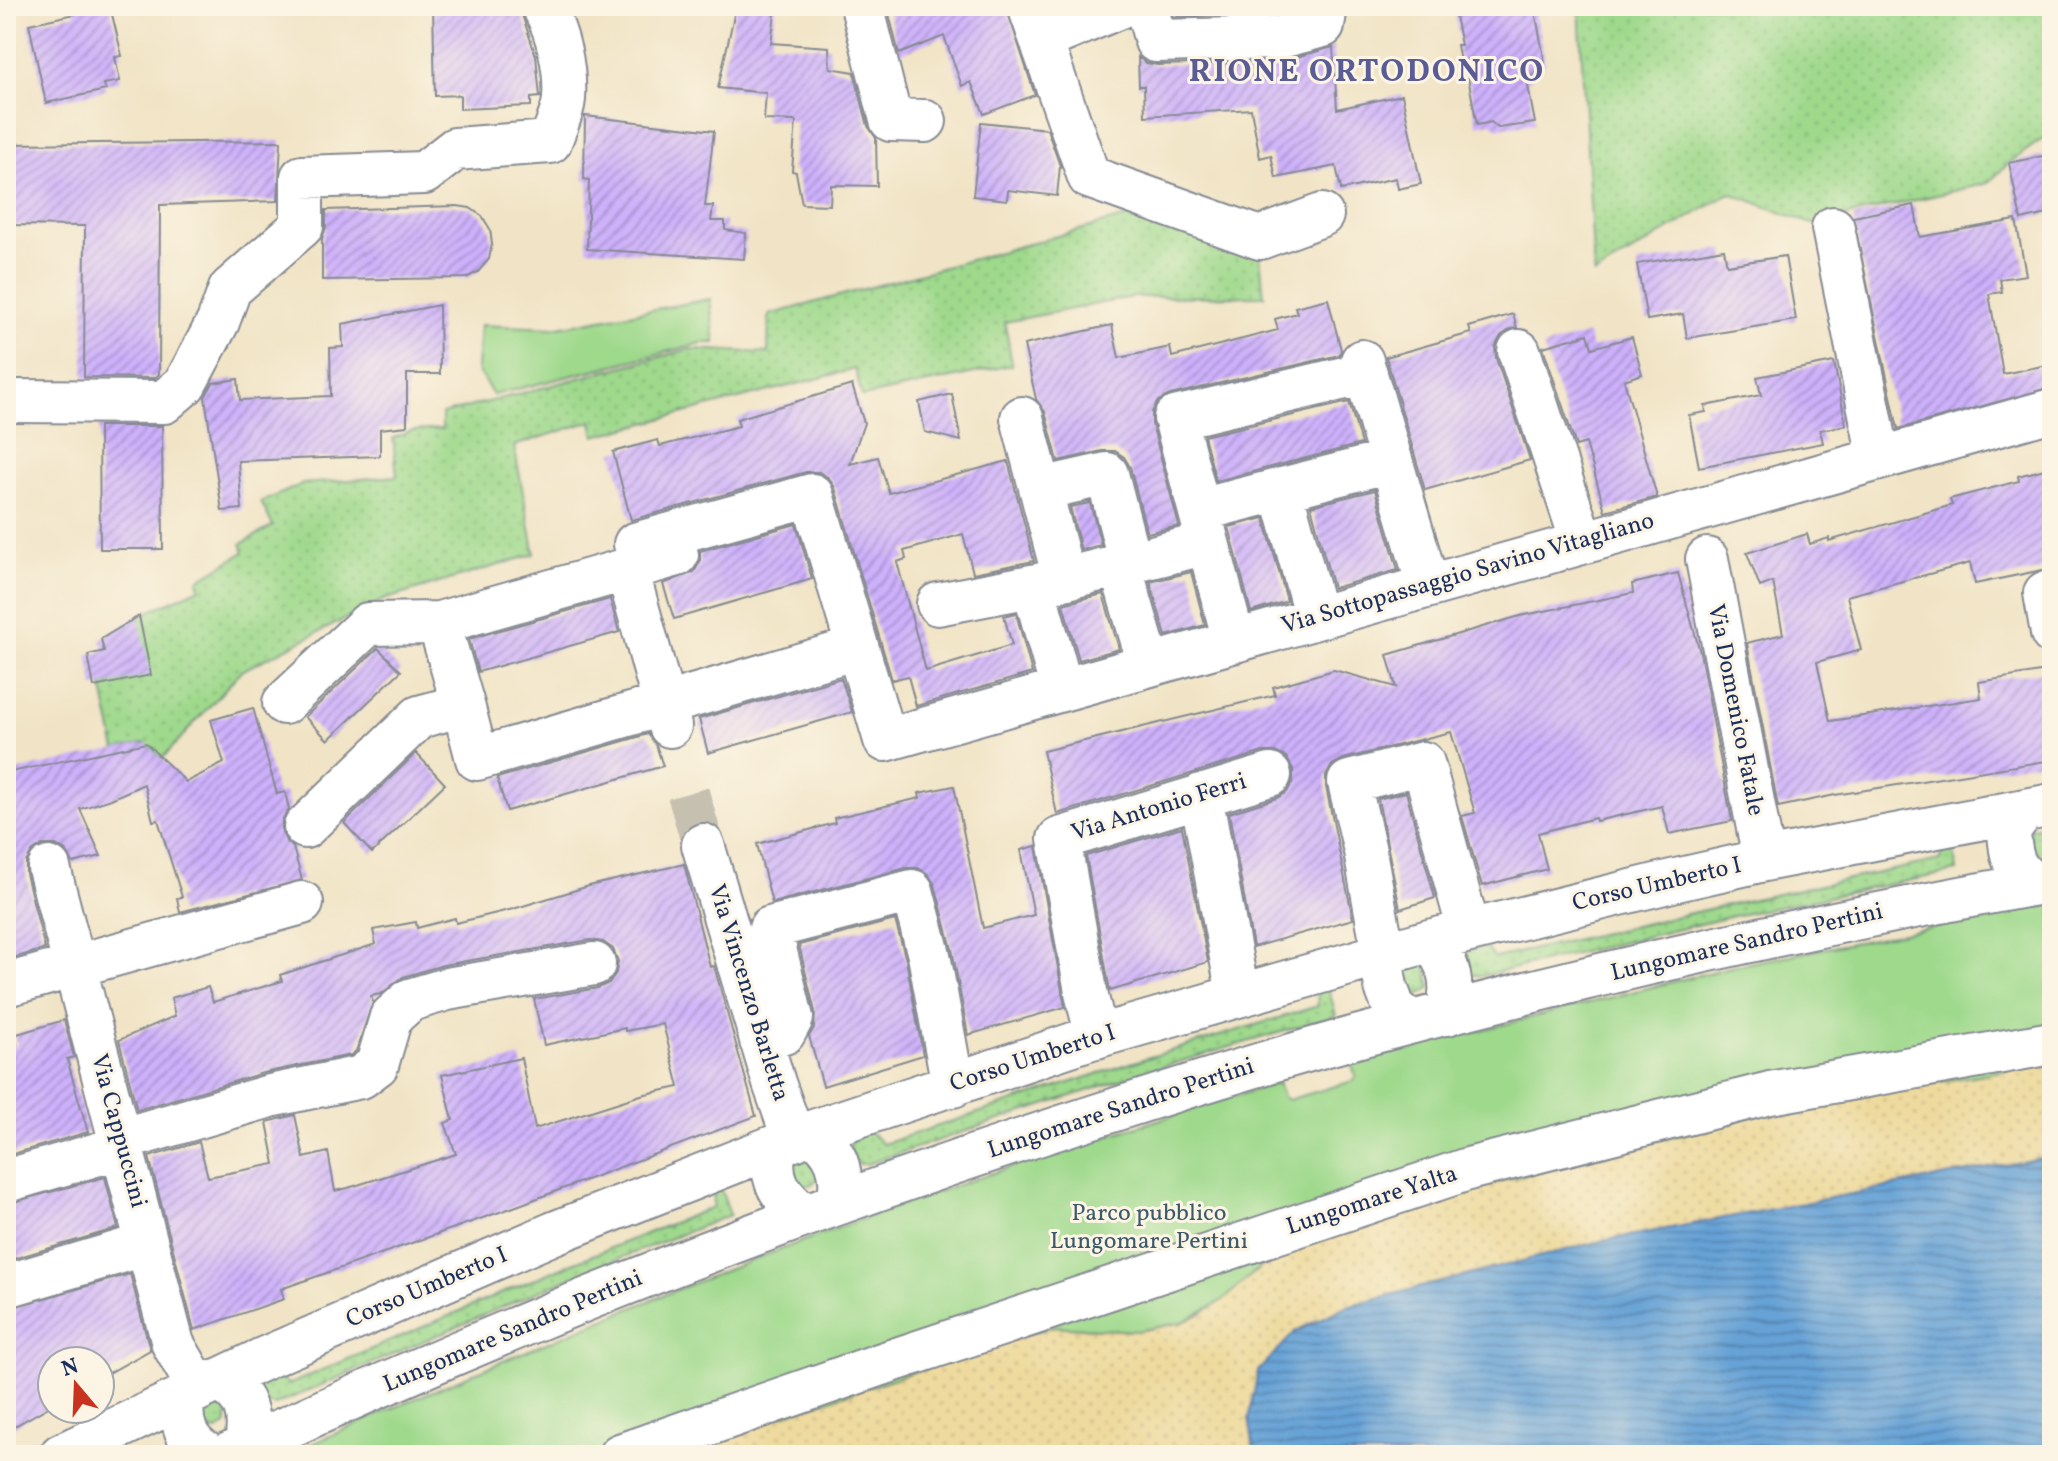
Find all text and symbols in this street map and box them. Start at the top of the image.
district label: RIONE ORTODONICO [1189,51,1545,95]
street label: Via Sottopassaggio Savino Vitagliano [1278,504,1658,644]
street label: Via Domenico Fatale [1698,601,1772,819]
street label: Via Antonio Ferri [1067,765,1251,851]
street label: Corso Umberto I [1569,849,1745,921]
street label: Via Vincenzo Barletta [699,880,797,1106]
street label: Lungomare Sandro Pertini [1607,895,1887,991]
street label: Corso Umberto I [946,1016,1120,1102]
street label: Via Cappuccini [81,1050,155,1212]
street label: Lungomare Sandro Pertini [983,1050,1259,1168]
street label: Lungomare Yalta [1282,1157,1462,1245]
park label: Parco pubblico Lungomare Pertini [1050,1197,1248,1259]
street label: Corso Umberto I [341,1239,513,1337]
street label: Lungomare Sandro Pertini [378,1262,648,1402]
north arrow [36,1345,116,1425]
text: N [58,1351,83,1386]

